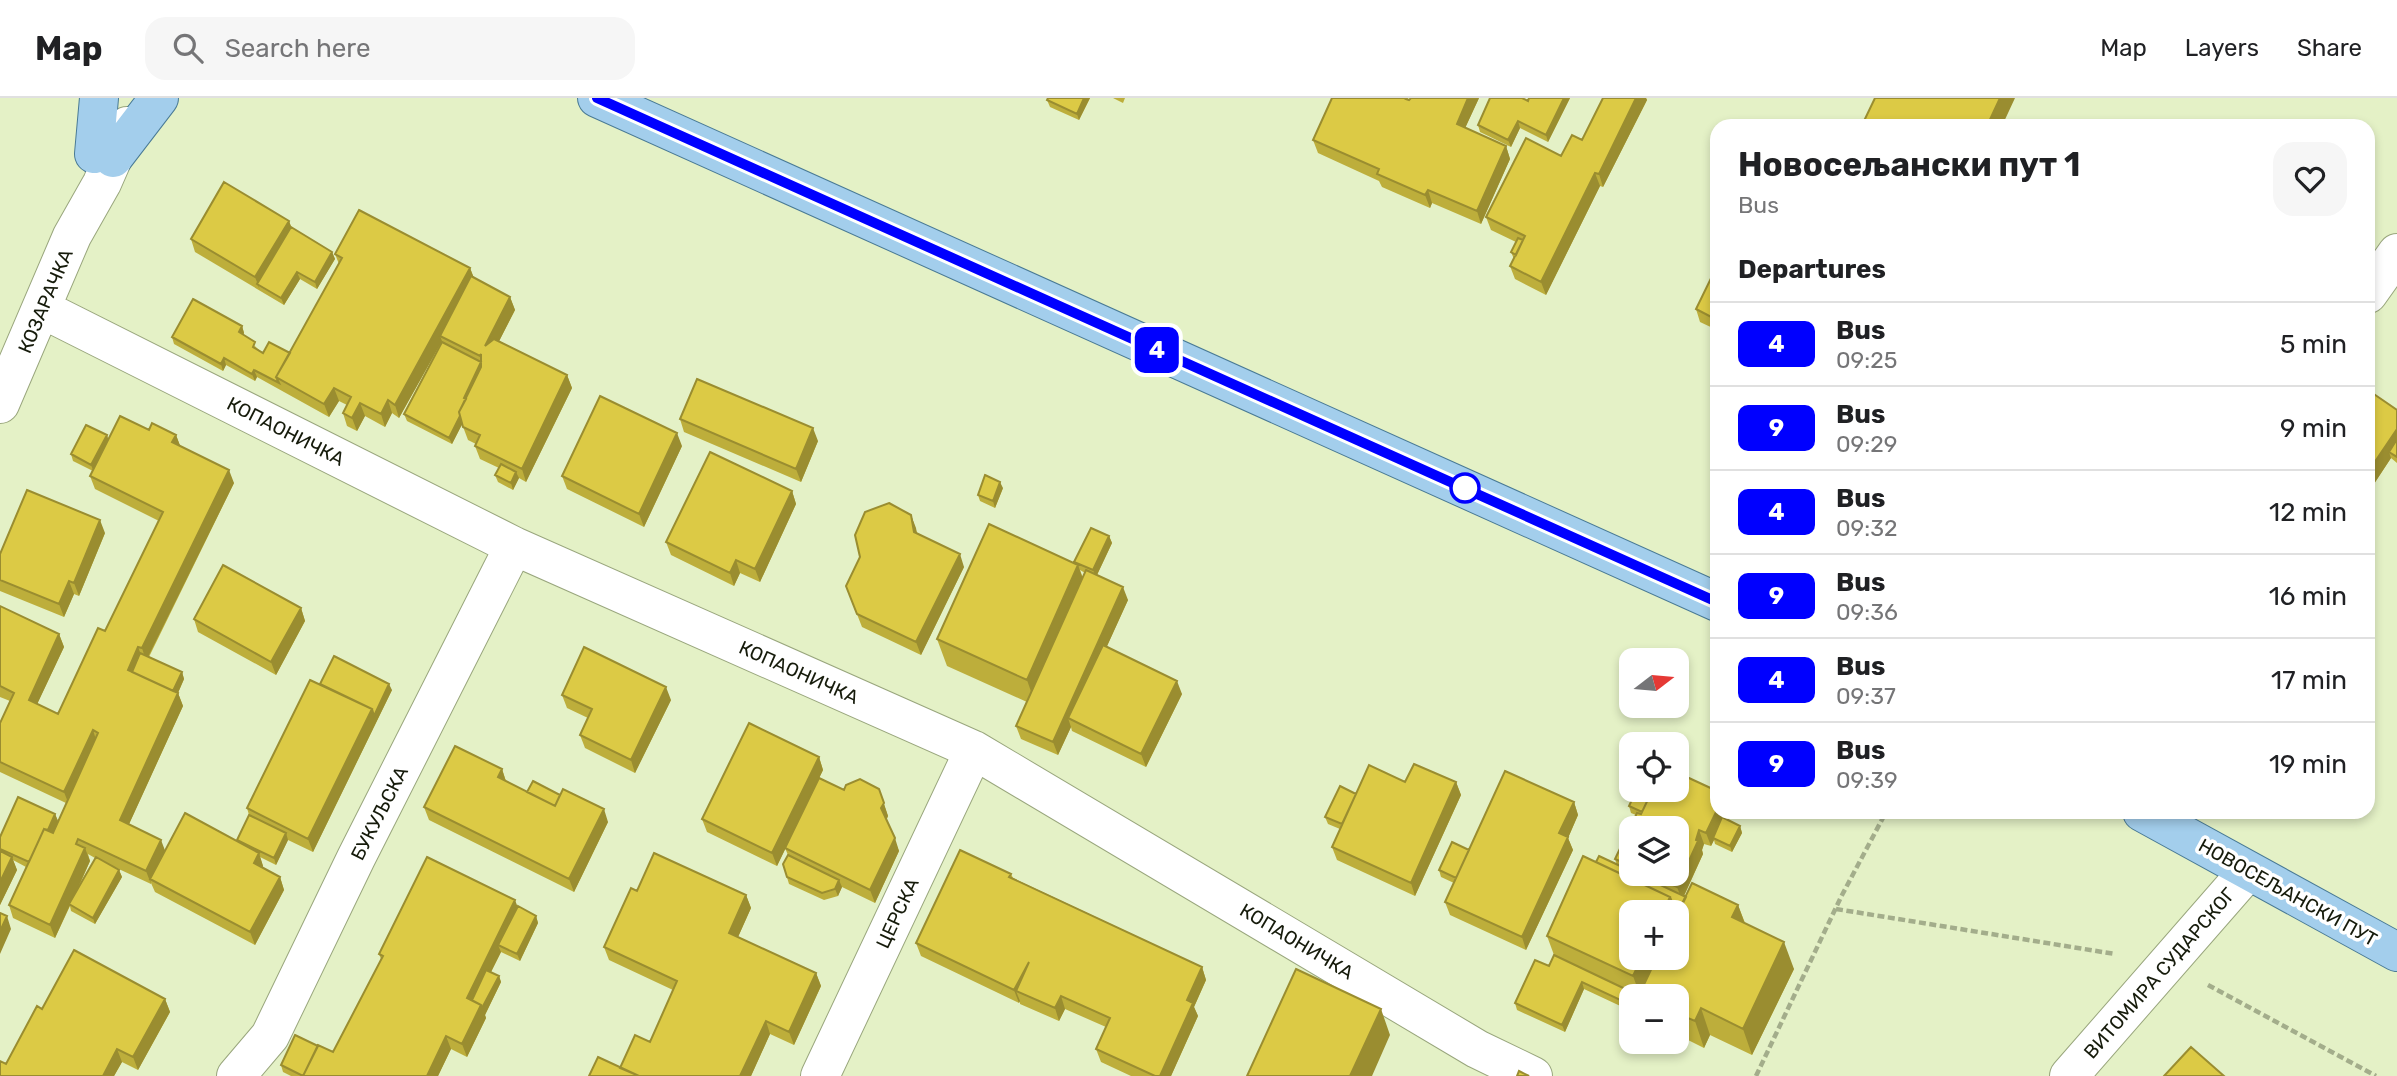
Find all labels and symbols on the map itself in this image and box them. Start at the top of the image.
street label: КОЗАРАЧКА [13,245,78,357]
line badge: 4 [1134,327,1180,373]
street label: КОПАОНИЧКА [223,392,348,471]
unlabelled marker [1450,473,1480,503]
street label: КОПАОНИЧКА [735,636,862,709]
north arrow [1619,648,1689,718]
street label: БУКУЉСКА [346,762,413,864]
street label: НОВОСЕЉАНСКИ ПУТ [2194,834,2381,951]
street label: ЦЕРСКА [871,874,924,952]
street label: ВИТОМИРА СУДАРСКОГ [2079,883,2240,1063]
street label: КОПАОНИЧКА [1236,898,1358,985]

